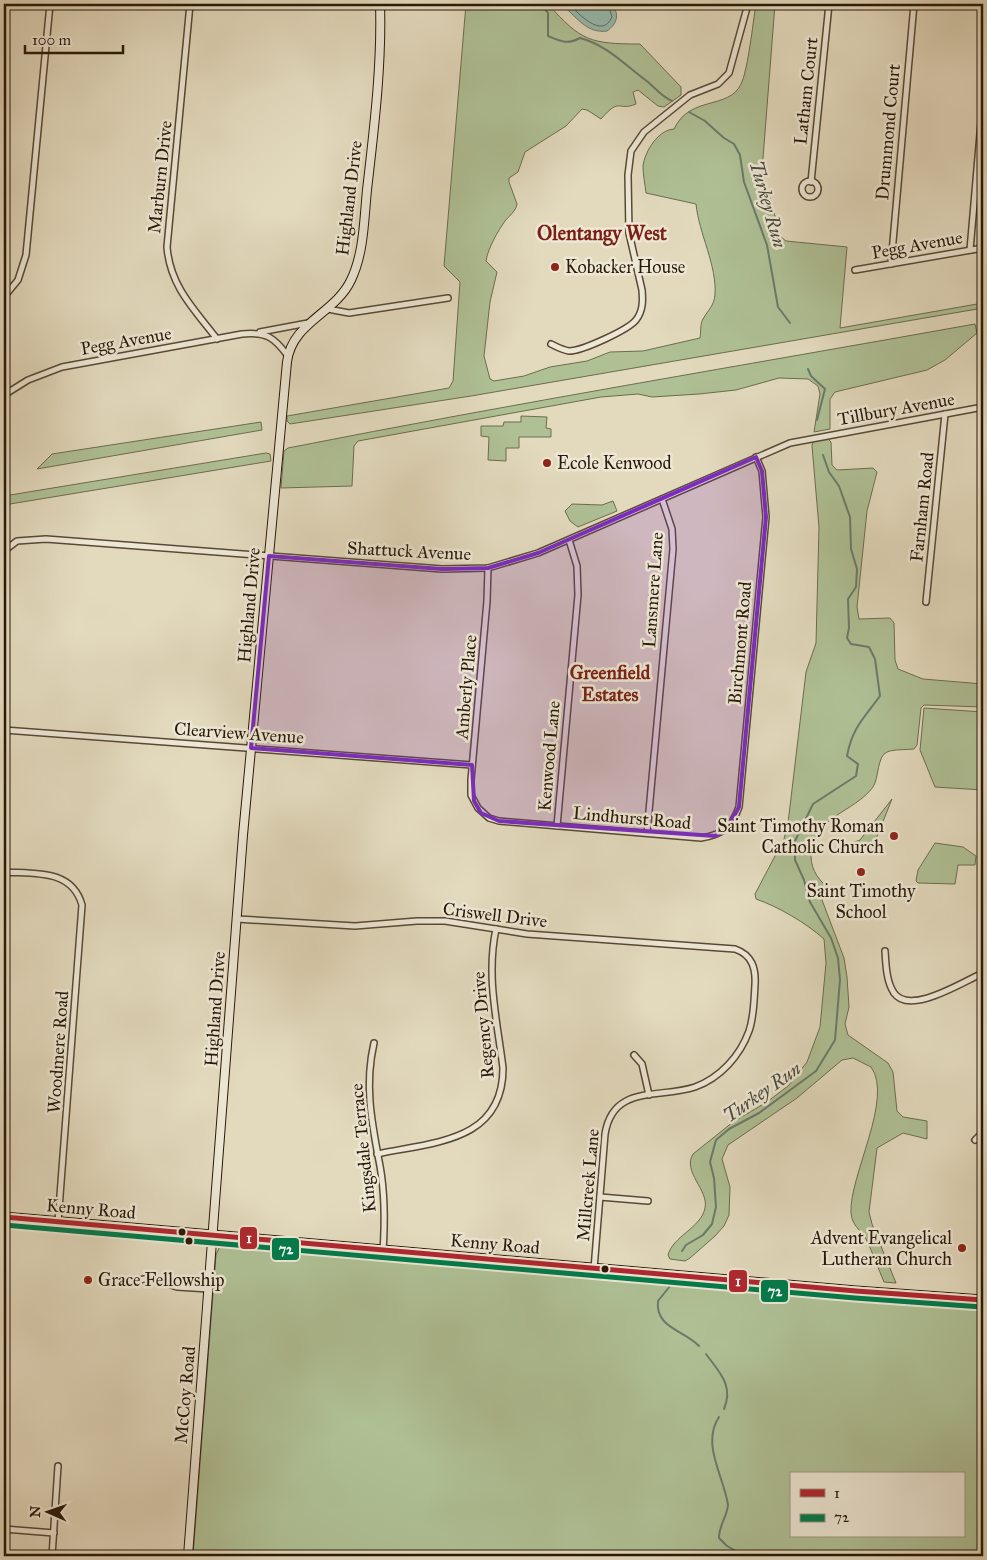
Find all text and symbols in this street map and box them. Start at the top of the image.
scale bar [25,22,122,54]
text: 100 m [32,31,72,49]
street label: Latham Court [789,35,823,146]
street label: Drummond Court [871,62,905,201]
street label: Marburn Drive [143,120,177,234]
street label: Highland Drive [331,139,368,257]
water label: Turkey Run [745,158,791,250]
district label: Olentangy West [537,221,668,246]
street label: Pegg Avenue [870,226,964,265]
place label: Kobacker House [565,256,685,278]
marker: Kobacker House [549,261,561,273]
street label: Pegg Avenue [79,322,173,361]
street label: Tillbury Avenue [836,388,956,430]
street label: Farnham Road [905,451,939,563]
place label: Ecole Kenwood [557,452,672,474]
marker: Ecole Kenwood [541,457,553,469]
street label: Lansmere Lane [638,531,668,649]
street label: Shattuck Avenue [346,537,472,565]
street label: Highland Drive [233,546,266,664]
street label: Birchmont Road [724,580,756,706]
street label: Amberly Place [450,634,482,741]
district label: Greenfield Estates [570,661,651,706]
street label: Kenwood Lane [533,700,565,812]
street label: Clearview Avenue [173,717,305,749]
street label: Lindhurst Road [572,802,692,834]
place label: Saint Timothy Roman Catholic Church [717,815,884,858]
marker: Saint Timothy Roman Catholic Church [888,830,900,842]
marker: Saint Timothy School [855,866,867,878]
place label: Saint Timothy School [807,880,916,923]
street label: Criswell Drive [442,898,548,932]
street label: Highland Drive [200,951,231,1068]
street label: Regency Drive [467,971,500,1079]
street label: Woodmere Road [43,990,73,1114]
water label: Turkey Run [719,1057,805,1127]
street label: Kingsdale Terrace [345,1082,382,1214]
street label: Millcreek Lane [572,1128,604,1242]
street label: Kenny Road [45,1194,137,1224]
line badge: 1 [239,1226,258,1250]
unlabelled marker [177,1227,187,1237]
place label: Advent Evangelical Lutheran Church [810,1227,952,1270]
street label: Kenny Road [449,1229,541,1259]
text: 1 [246,1230,252,1247]
unlabelled marker [184,1236,194,1246]
line badge: 72 [271,1237,300,1261]
text: 72 [279,1241,294,1258]
marker: Advent Evangelical Lutheran Church [956,1242,968,1254]
unlabelled marker [600,1264,610,1274]
place label: Grace Fellowship [98,1269,224,1291]
line badge: 1 [728,1269,748,1293]
text: 1 [735,1273,741,1290]
marker: Grace Fellowship [82,1274,94,1286]
line badge: 72 [760,1279,789,1303]
text: 72 [768,1283,783,1300]
street label: McCoy Road [170,1345,200,1445]
legend [790,1472,964,1538]
text: 1 [834,1484,840,1502]
north arrow [22,1488,72,1538]
text: N [27,1505,44,1518]
text: 72 [834,1508,850,1526]

